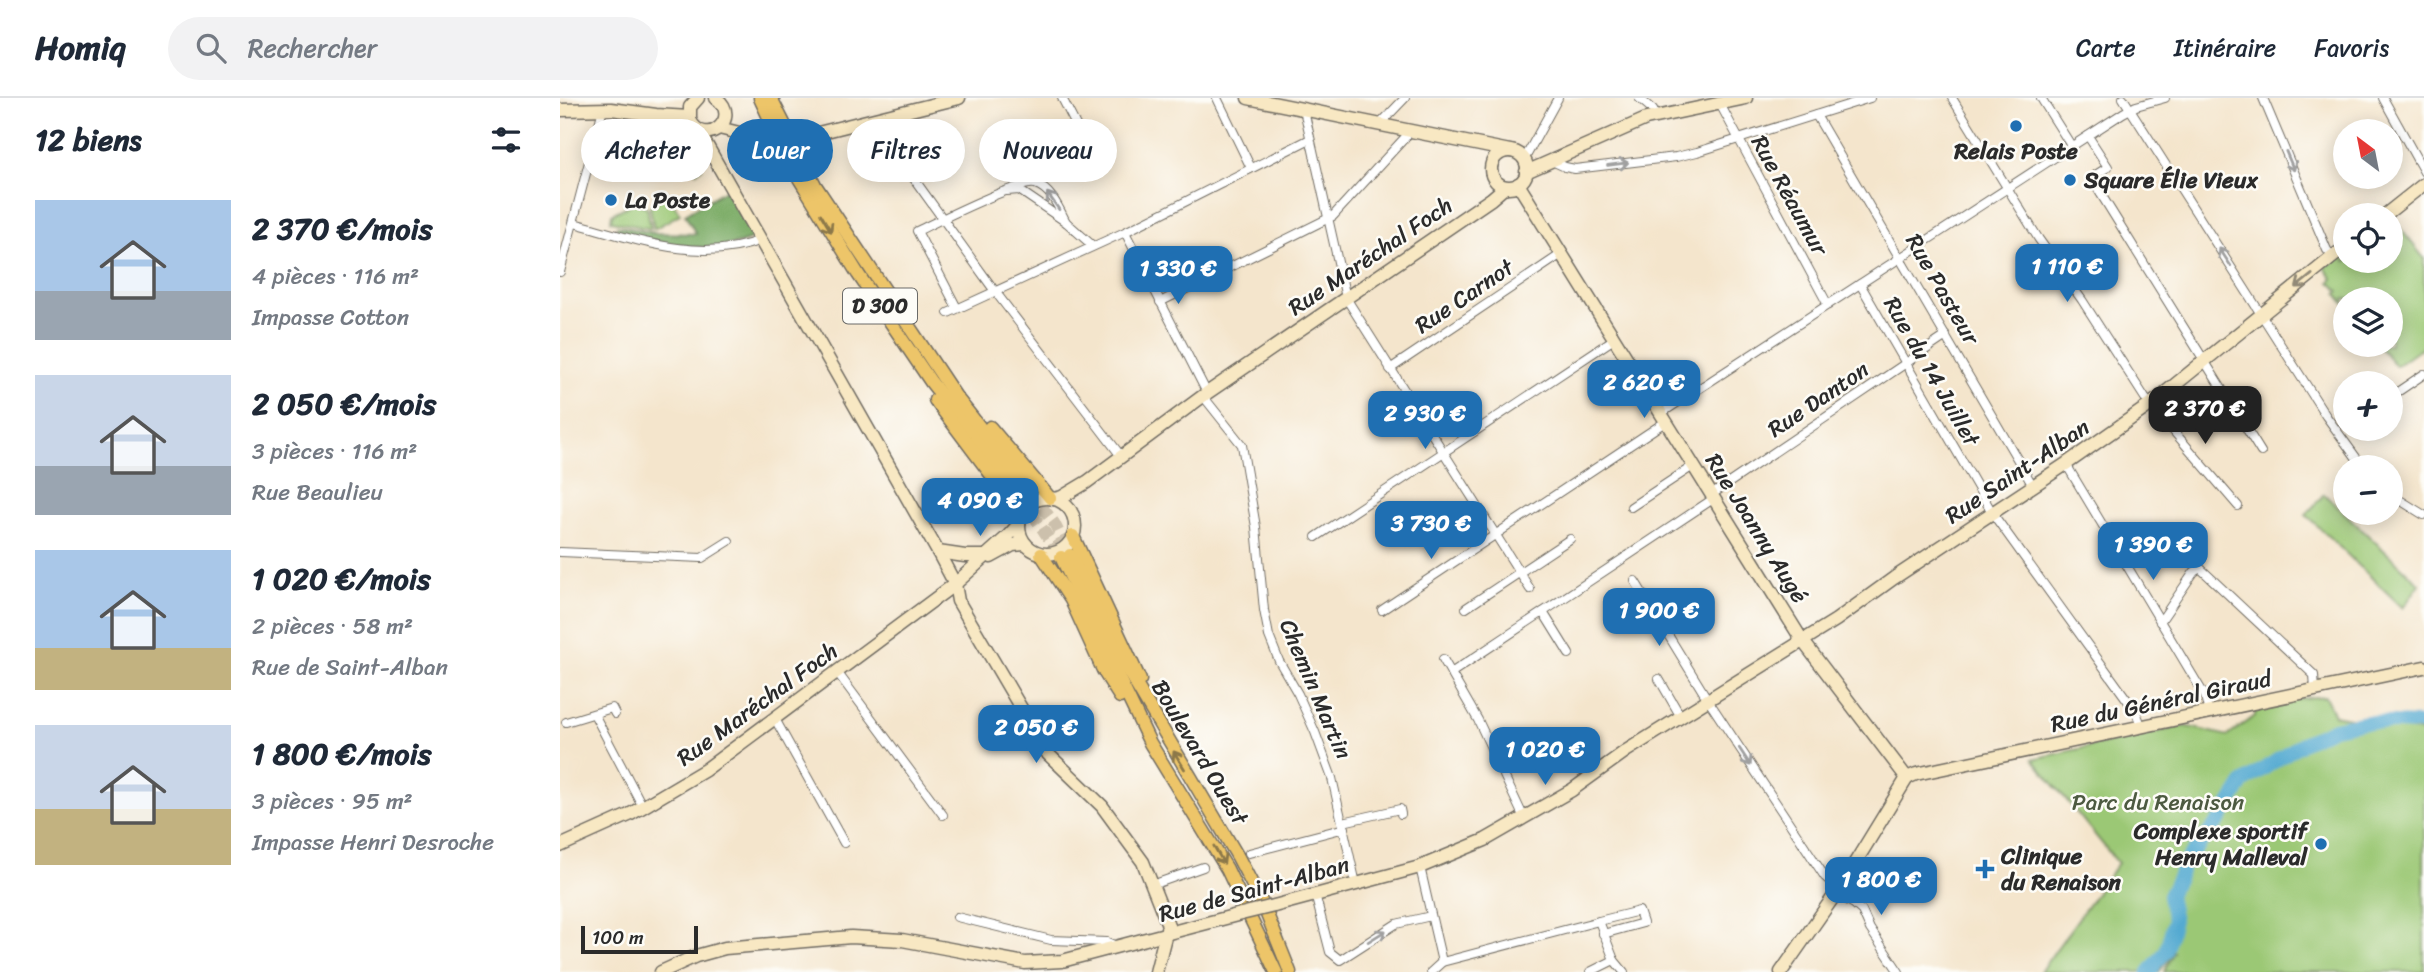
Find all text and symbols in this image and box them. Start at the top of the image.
search box [168,17,658,80]
text: Homiq [35,19,126,77]
text: Rechercher [248,25,377,71]
text: Carte [2076,27,2136,69]
text: Itinéraire [2174,27,2276,69]
text: Favoris [2314,27,2389,69]
icon: search [192,29,230,67]
text: 12 biens [35,113,142,167]
marker: Relais Poste [2008,118,2024,134]
chip: Acheter [581,119,713,182]
chip: Louer [727,119,833,182]
chip: Filtres [847,119,965,182]
chip: Nouveau [979,119,1117,182]
north arrow [2333,119,2403,189]
map controls [2333,119,2403,525]
icon: filters [487,121,525,159]
street label: Rue Réaumur [1739,127,1841,265]
place label: Relais Poste [1953,131,2078,172]
one-way arrow [2284,150,2297,171]
one-way arrow [1607,157,1629,170]
place label: Square Élie Vieux [2083,160,2258,201]
marker: Square Élie Vieux [2062,172,2078,188]
place label: La Poste [625,180,711,221]
street label: Rue Maréchal Foch [1279,186,1461,327]
marker: La Poste [603,192,619,208]
one-way arrow [1046,192,1060,211]
text: 2 370 €/mois [252,202,433,256]
button: locate [2333,203,2403,273]
one-way arrow [819,213,833,233]
street label: Rue Pasteur [1894,226,1992,354]
icon: home [91,228,175,312]
pin: 1 110 € [2002,244,2132,304]
pin: 1 330 € [1113,246,1243,306]
text: 1 110 € [2031,246,2103,287]
street label: Rue Carnot [1406,247,1524,345]
text: 1 330 € [1140,248,1216,289]
one-way arrow [2218,248,2232,268]
text: 4 pièces · 116 m² [252,256,419,297]
one-way arrow [2295,273,2313,289]
button: layers [2333,287,2403,357]
road number: D 300 [843,288,917,324]
street label: Rue du 14 Juillet [1872,288,1992,456]
text: Impasse Cotton [252,297,409,338]
street label: Rue Danton [1759,350,1878,449]
pin: 2 620 € [1579,360,1709,420]
text: 2 620 € [1603,362,1685,403]
button: + [2333,371,2403,441]
text: 2 050 €/mois [252,377,436,431]
pin: 2 370 € [2140,386,2270,446]
text: 2 370 € [2165,388,2245,429]
pin: 2 930 € [1360,392,1490,451]
text: 2 930 € [1384,393,1466,434]
icon: home [91,403,175,487]
street label: Rue Saint-Alban [1936,408,2098,535]
text: 3 pièces · 116 m² [252,431,417,472]
street label: Rue Joanny Augé [1694,445,1819,612]
button: − [2333,455,2403,525]
text: Rue Beaulieu [252,472,383,513]
pin: 4 090 € [915,478,1045,538]
text: 4 090 € [938,480,1022,521]
pin: 3 730 € [1366,502,1496,561]
text: 3 730 € [1391,503,1471,544]
pin: 1 390 € [2088,522,2218,582]
text: 1 390 € [2114,524,2192,565]
text: 1 020 €/mois [252,552,431,606]
icon: home [91,578,175,662]
pin: 1 900 € [1594,588,1724,648]
text: 1 900 € [1619,590,1699,631]
text: 2 pièces · 58 m² [252,606,413,647]
street label: Chemin Martin [1267,612,1364,766]
street label: Rue Maréchal Foch [668,631,847,777]
text: Rue de Saint-Alban [252,647,448,688]
street label: Rue du Général Giraud [2047,658,2277,745]
street label: Boulevard Ouest [1140,671,1260,835]
pin: 2 050 € [971,706,1101,765]
text: 2 050 € [994,707,1078,748]
text: 1 800 €/mois [252,727,432,781]
pin: 1 020 € [1480,728,1610,787]
text: 1 020 € [1505,729,1585,770]
one-way arrow [1738,747,1753,766]
one-way arrow [1172,751,1187,770]
icon: home [91,753,175,837]
text: 3 pièces · 95 m² [252,781,413,822]
park label: Parc du Renaison [2072,782,2245,823]
place label: Complexe sportif Henry Malleval [2133,811,2310,878]
text: Impasse Henri Desroche [252,822,494,863]
place label: Clinique du Renaison [2000,836,2122,903]
marker: Complexe sportif Henry Malleval [2313,836,2329,852]
street label: Rue de Saint-Alban [1154,844,1355,935]
one-way arrow [1212,844,1226,864]
pin: 1 800 € [1816,858,1946,917]
text: 1 800 € [1841,859,1921,900]
marker: Clinique du Renaison [1975,859,1995,879]
text: 100 m [592,921,644,954]
scale bar [581,923,698,955]
one-way arrow [1367,928,1387,942]

